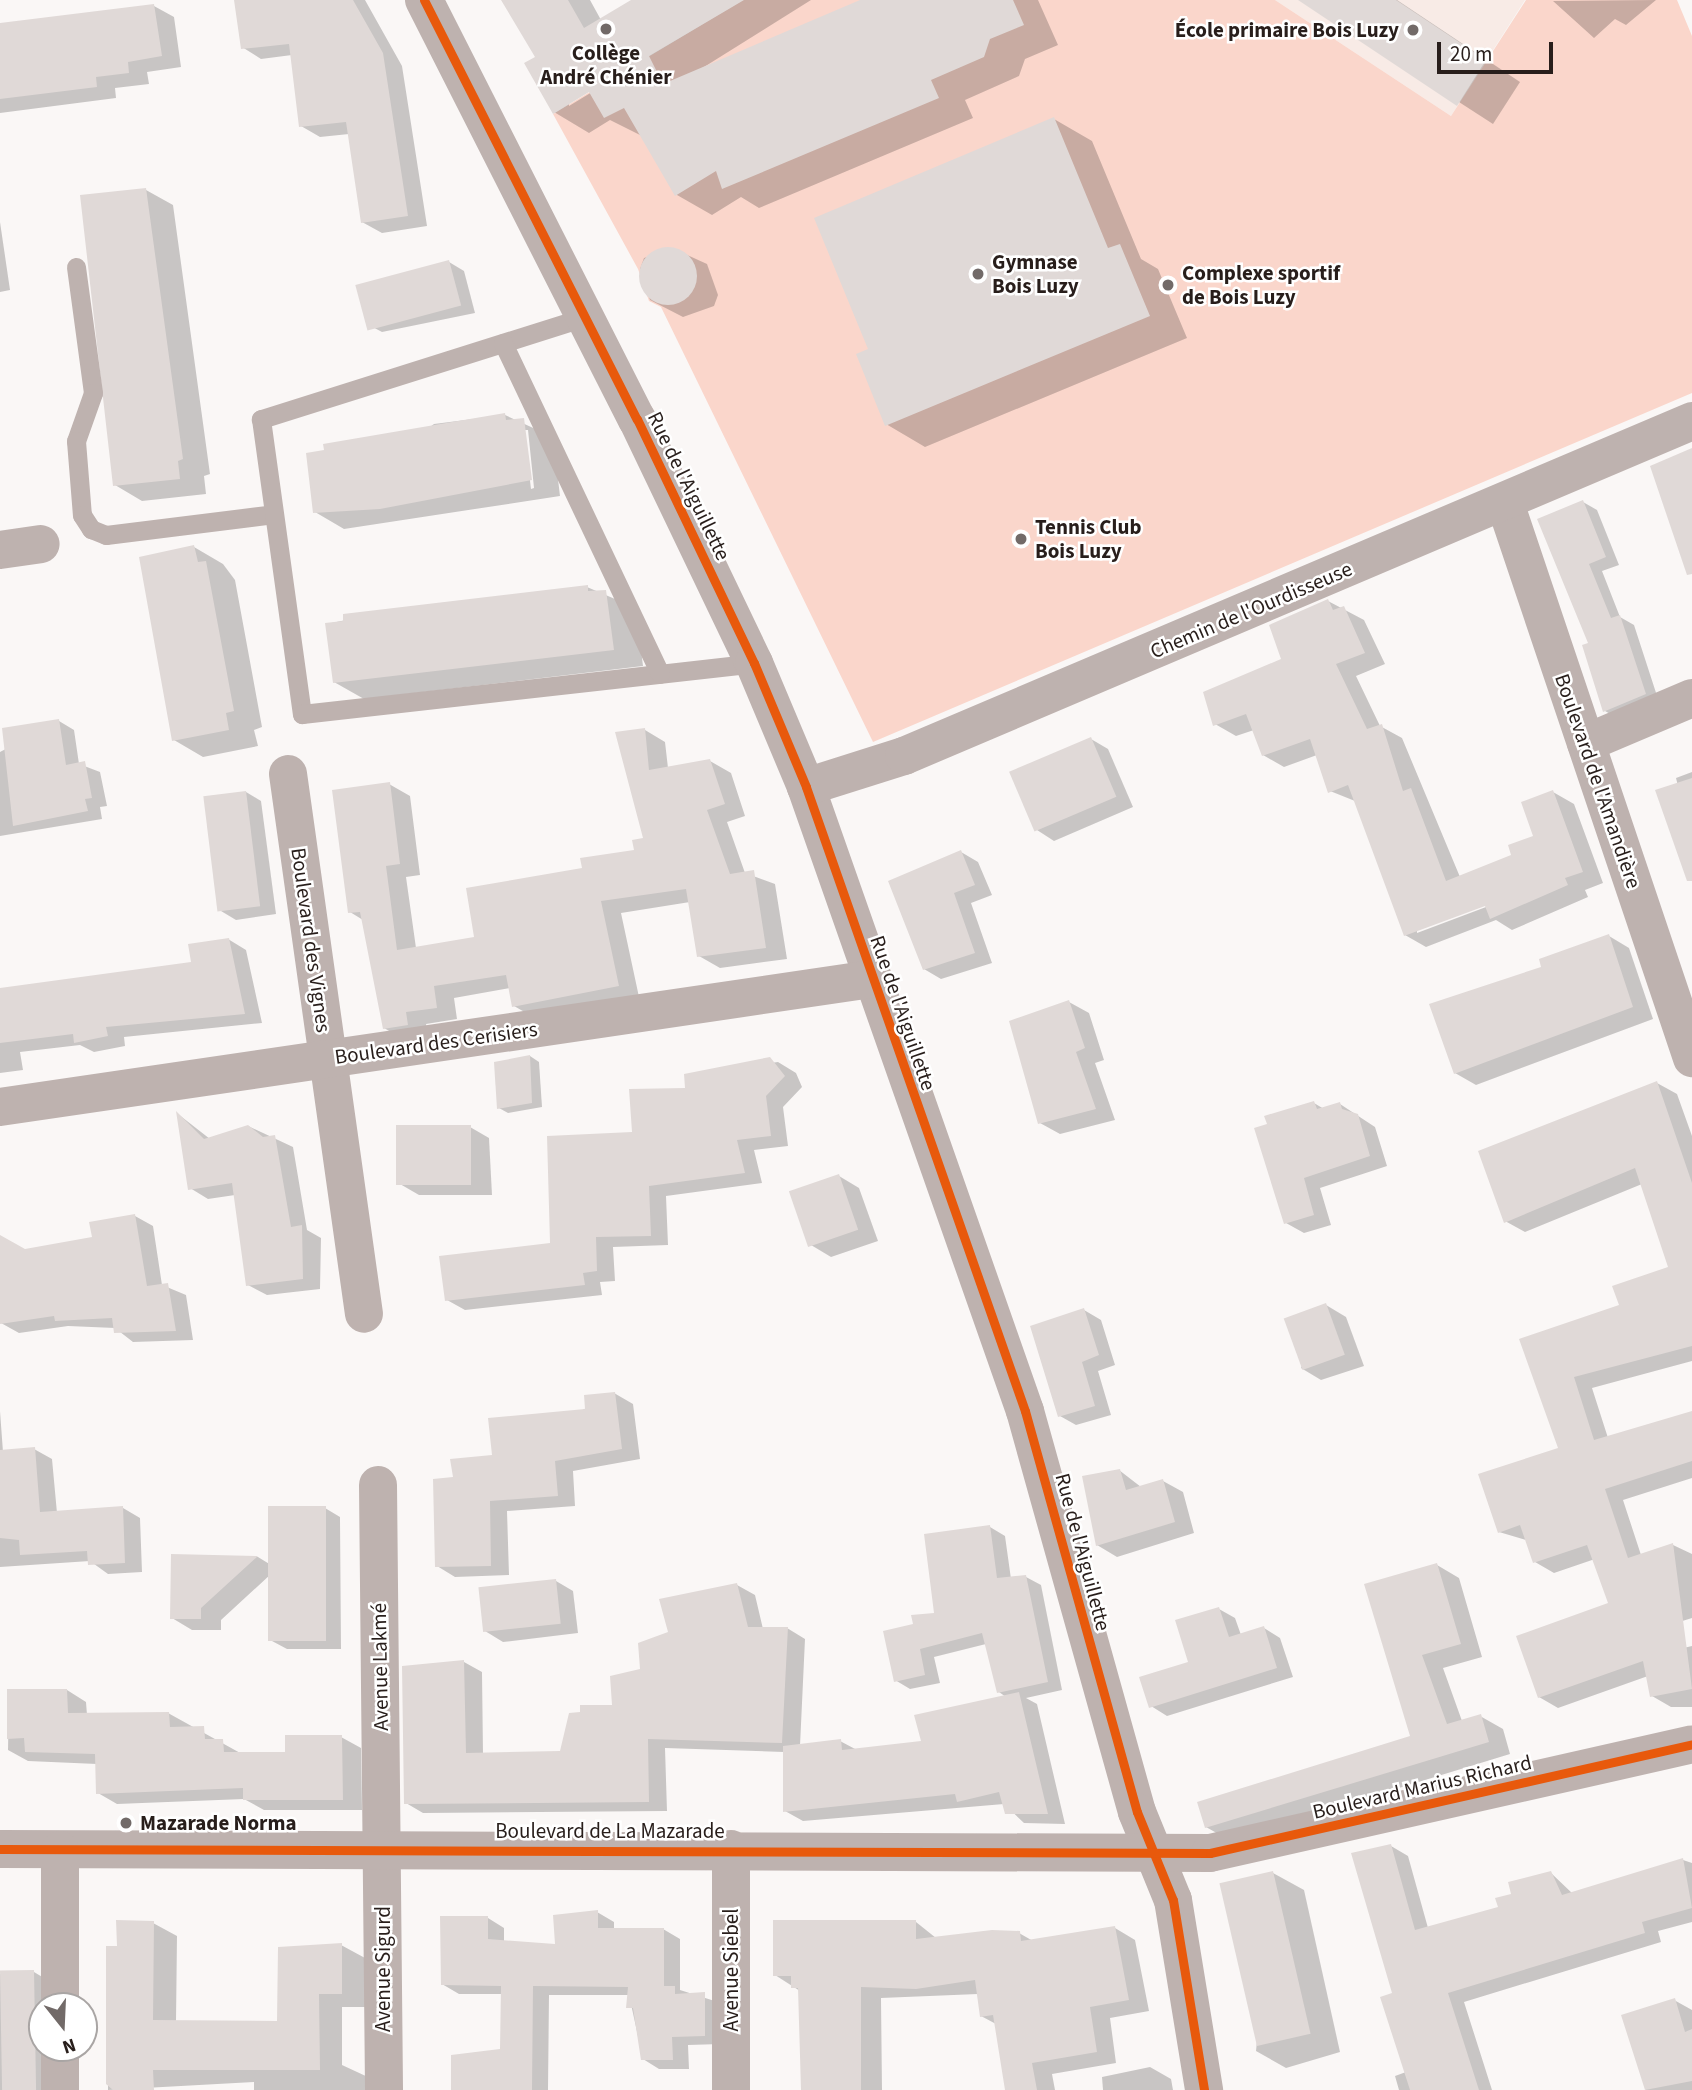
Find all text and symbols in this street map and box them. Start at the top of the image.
place label: École primaire Bois Luzy [1175,17,1399,43]
marker: Collège André Chénier [598,21,614,37]
marker: École primaire Bois Luzy [1405,22,1421,38]
scale bar [1440,28,1556,72]
text: 20 m [1450,39,1492,69]
place label: Collège André Chénier [540,40,672,90]
place label: Gymnase Bois Luzy [992,249,1079,299]
place label: Complexe sportif de Bois Luzy [1182,260,1340,310]
marker: Gymnase Bois Luzy [970,266,986,282]
marker: Complexe sportif de Bois Luzy [1160,277,1176,293]
street label: Rue de l'Aiguillette [642,408,736,564]
place label: Tennis Club Bois Luzy [1035,514,1141,564]
marker: Tennis Club Bois Luzy [1013,531,1029,547]
street label: Chemin de l'Ourdisseuse [1146,556,1356,664]
street label: Boulevard de l'Amandière [1549,670,1647,892]
street label: Boulevard des Vignes [286,846,336,1034]
street label: Rue de l'Aiguillette [865,932,941,1094]
street label: Boulevard des Cerisiers [333,1016,539,1070]
street label: Rue de l'Aiguillette [1050,1470,1116,1634]
street label: Avenue Lakmé [366,1603,394,1731]
street label: Boulevard Marius Richard [1310,1750,1534,1824]
place label: Mazarade Norma [140,1810,296,1836]
marker: Mazarade Norma [118,1815,134,1831]
street label: Boulevard de La Mazarade [495,1818,725,1844]
street label: Avenue Sigurd [370,1906,396,2032]
street label: Avenue Siebel [718,1908,744,2032]
north arrow [28,1992,98,2062]
text: N [59,2031,79,2060]

